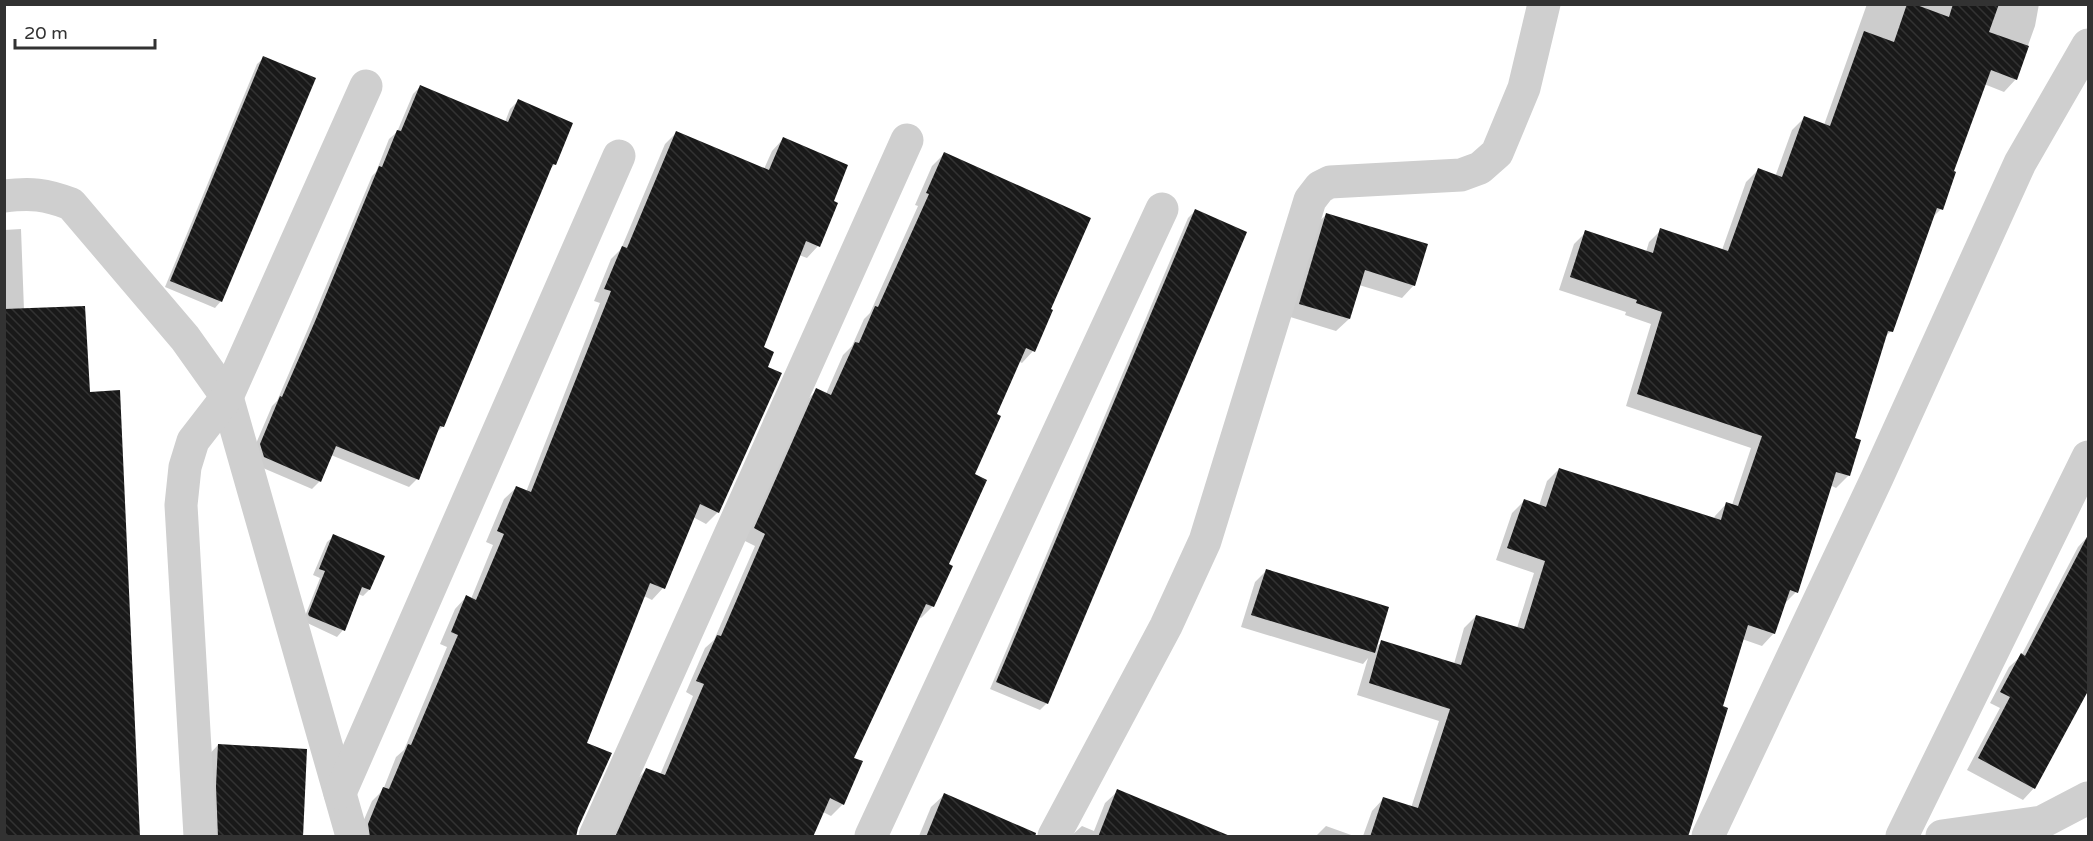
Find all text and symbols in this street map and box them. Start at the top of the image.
scale bar [15,12,154,50]
text: 20 m [24,22,68,44]

